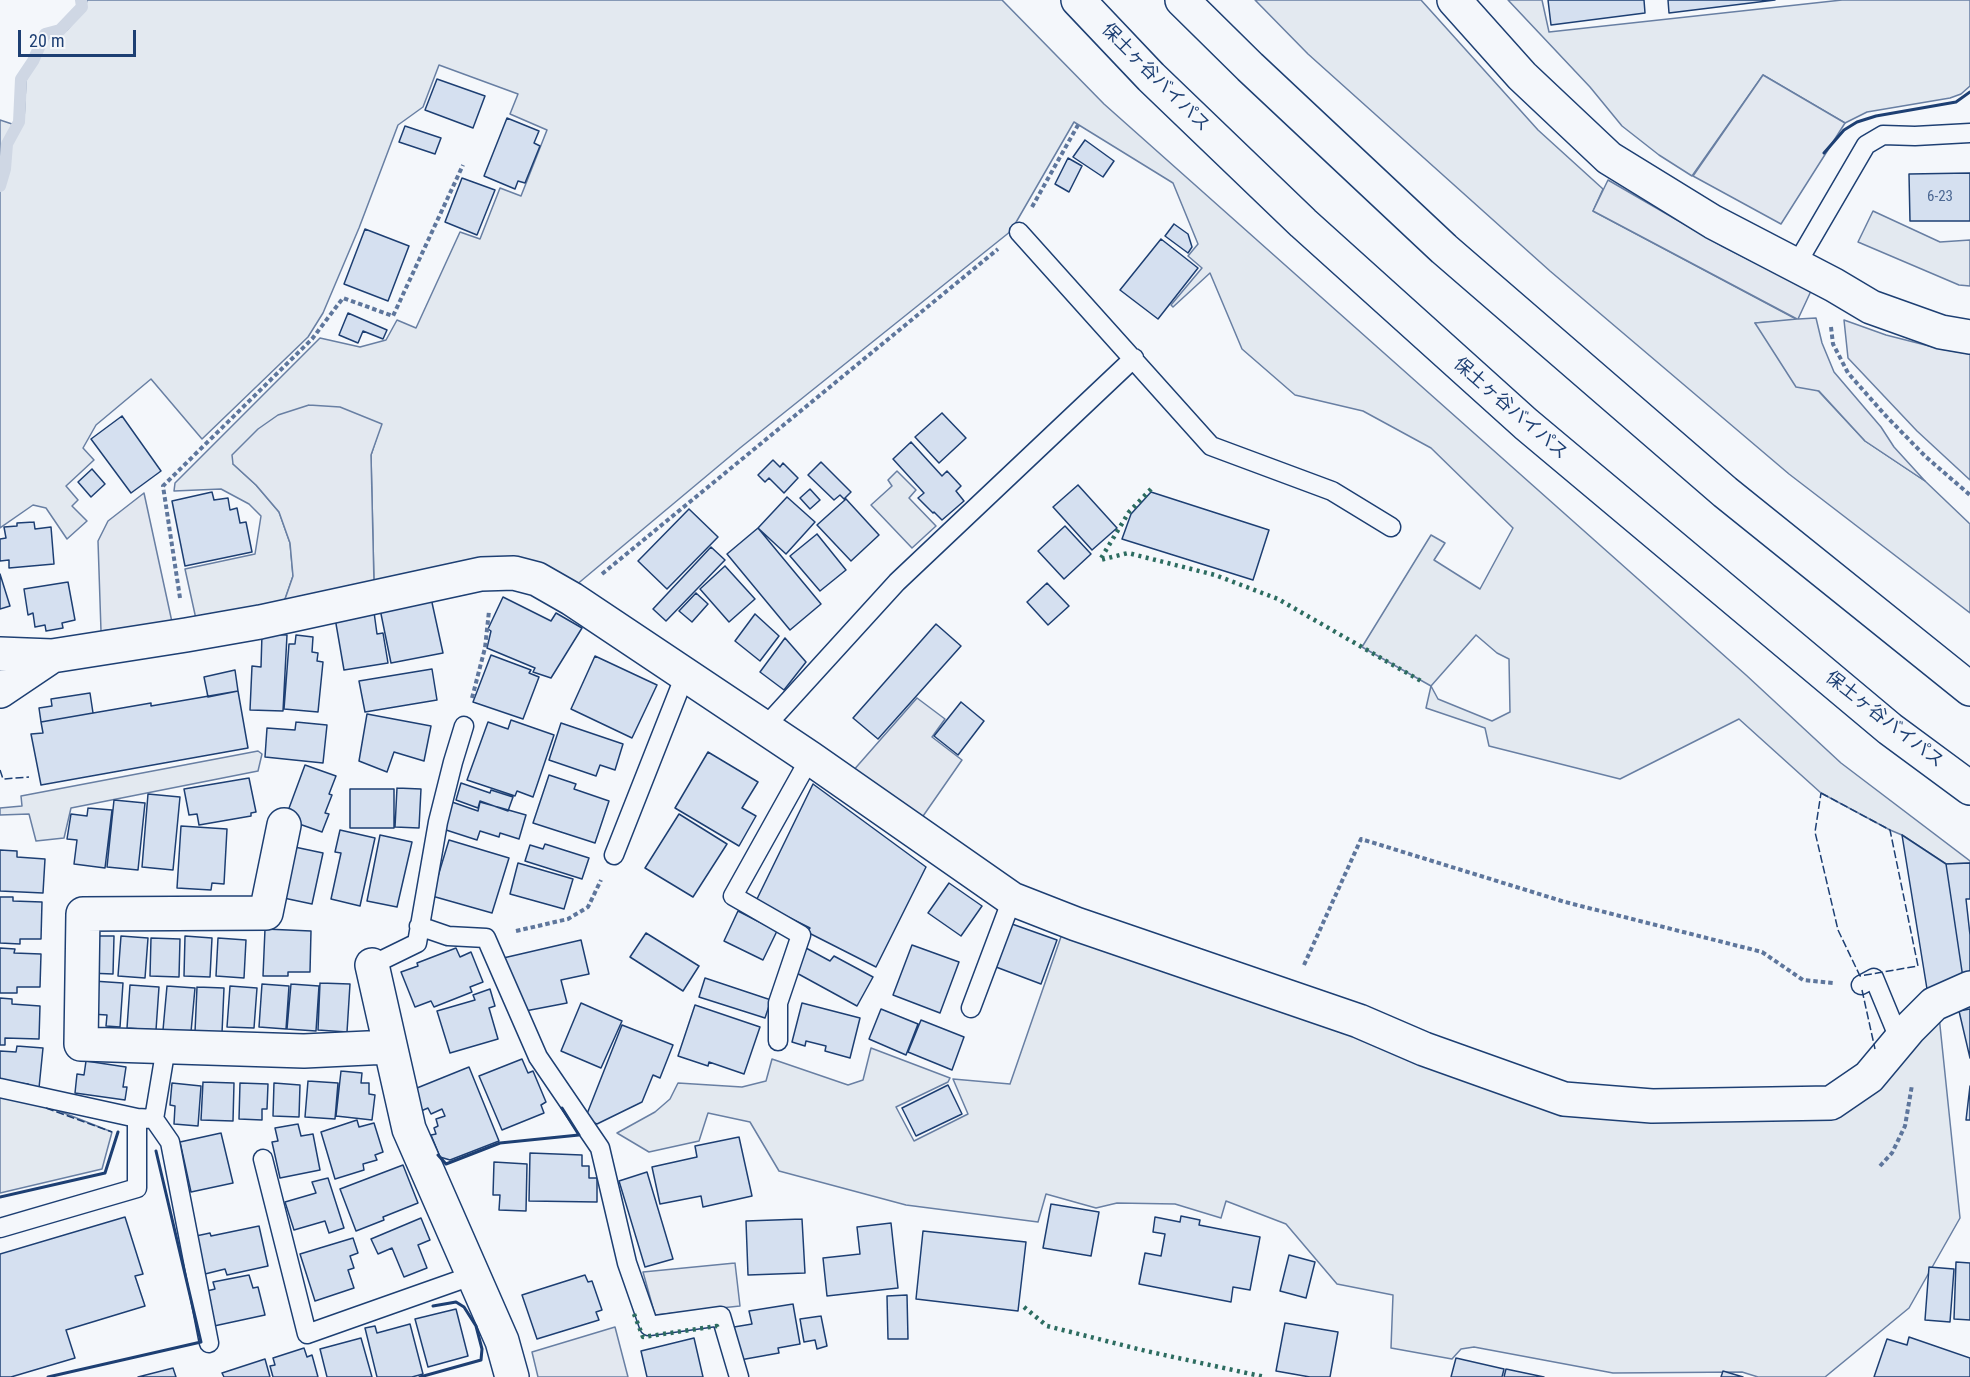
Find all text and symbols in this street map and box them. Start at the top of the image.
scale bar [21,18,140,56]
street label: 保土ヶ谷バイパス [1096,19,1214,137]
text: 20 m [29,30,64,51]
house number: 6-23 [1927,188,1953,206]
street label: 保土ヶ谷バイパス [1449,354,1571,464]
street label: 保土ヶ谷バイパス [1821,667,1947,773]

